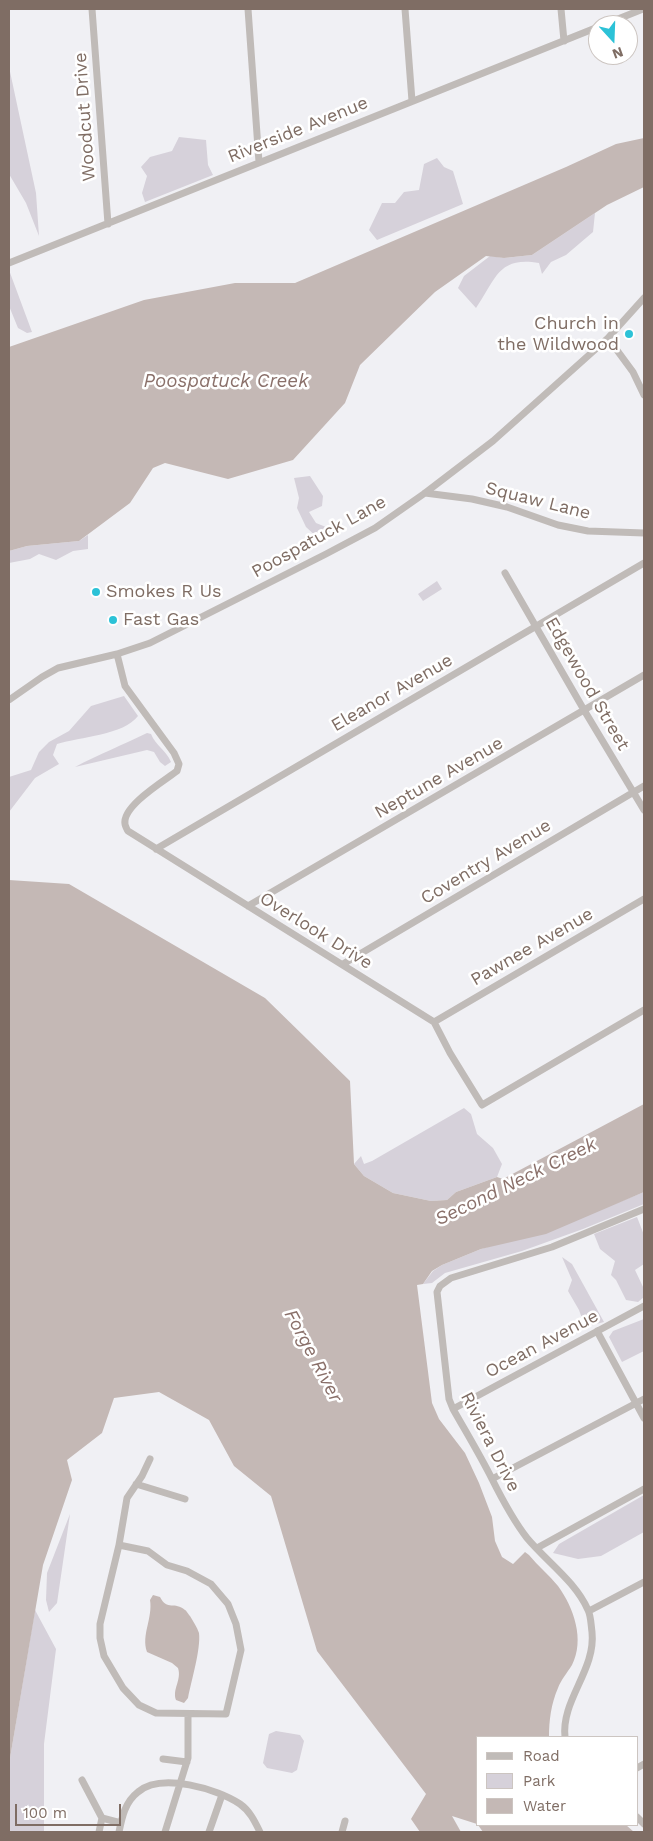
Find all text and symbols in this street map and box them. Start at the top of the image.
north arrow [588,15,638,65]
text: N [610,44,625,62]
street label: Woodcut Drive [70,52,100,182]
street label: Riverside Avenue [225,92,371,168]
place label: Church in the Wildwood [497,313,619,356]
marker: Church in the Wildwood [623,328,635,340]
water label: Poospatuck Creek [144,370,308,392]
street label: Squaw Lane [483,478,593,524]
street label: Poospatuck Lane [248,491,390,583]
place label: Smokes R Us [106,581,221,603]
marker: Smokes R Us [90,586,102,598]
place label: Fast Gas [123,609,199,631]
marker: Fast Gas [107,614,119,626]
street label: Edgewood Street [540,614,634,754]
street label: Eleanor Avenue [327,649,457,737]
street label: Neptune Avenue [371,733,507,823]
street label: Coventry Avenue [417,815,555,909]
street label: Overlook Drive [256,888,376,974]
street label: Pawnee Avenue [467,903,597,991]
water label: Second Neck Creek [432,1133,600,1231]
street label: Ocean Avenue [482,1305,602,1383]
water label: Forge River [279,1306,347,1406]
street label: Riviera Drive [456,1388,524,1496]
legend [476,1736,638,1826]
text: Road [523,1747,560,1765]
text: Park [523,1772,555,1790]
scale bar [18,1794,124,1826]
text: Water [523,1797,566,1815]
text: 100 m [23,1804,67,1822]

